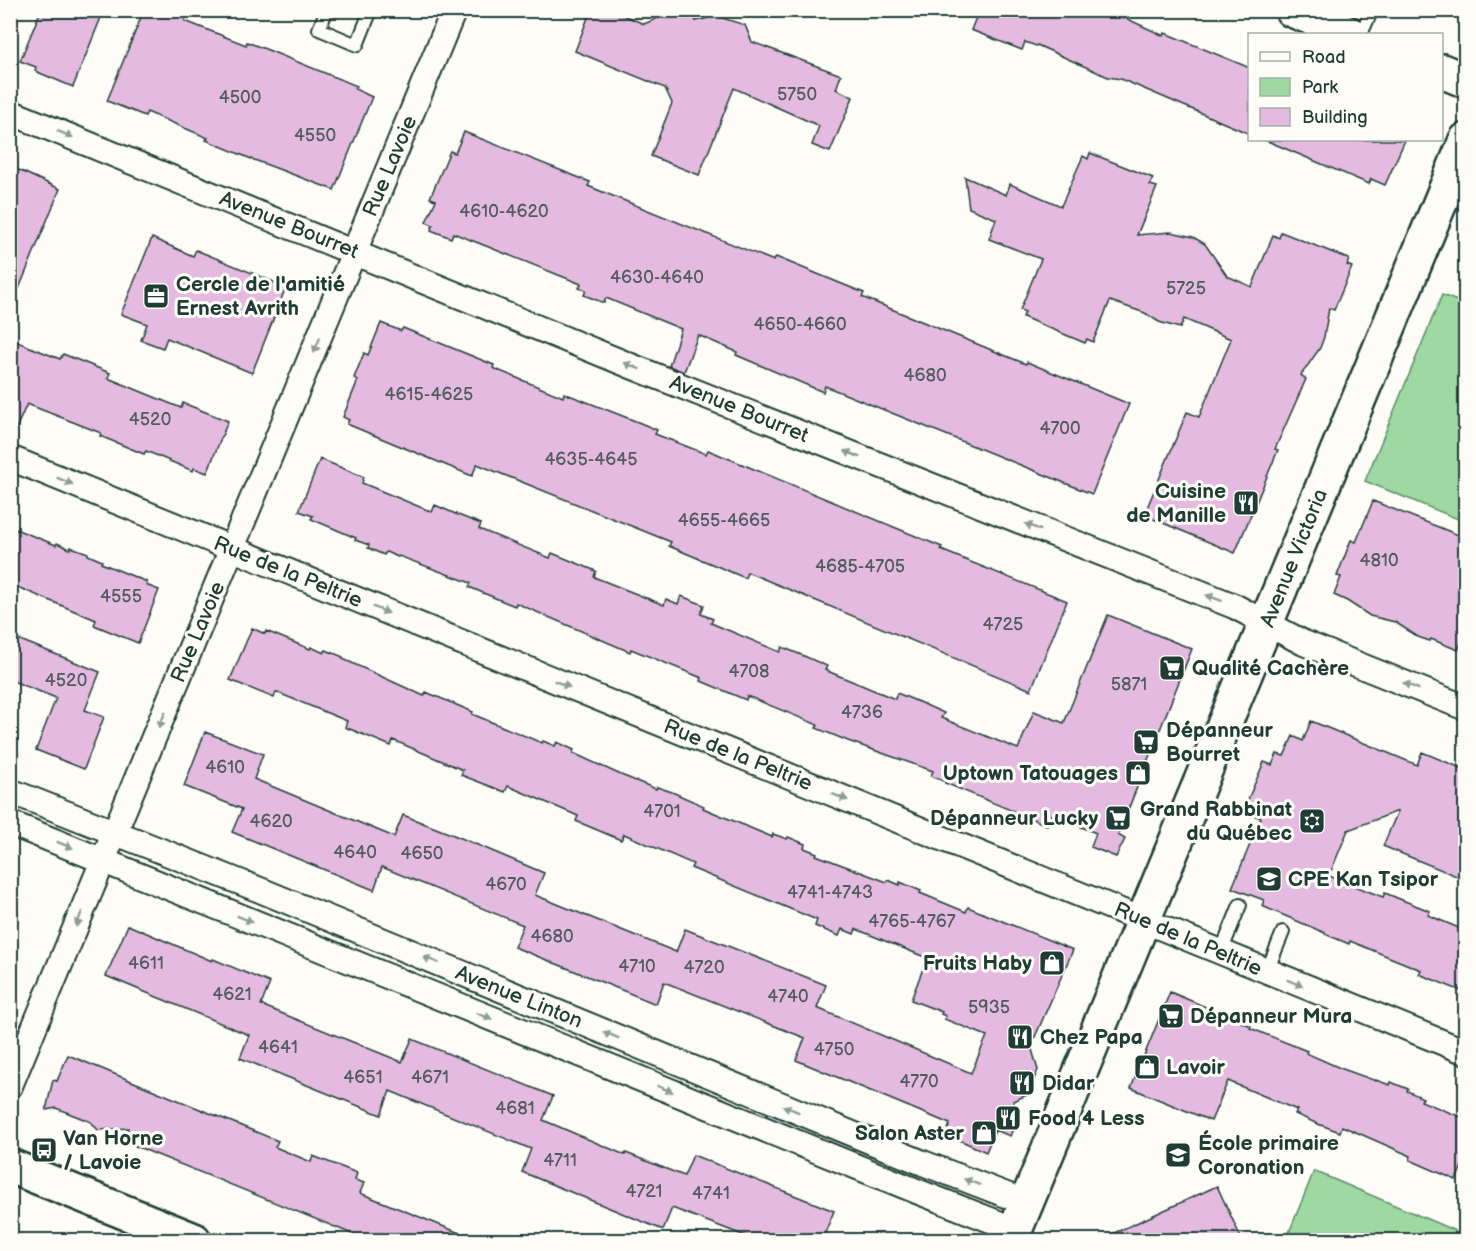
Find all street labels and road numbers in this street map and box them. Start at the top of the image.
street label: Rue Lavoie [358,112,422,220]
street label: Avenue Bourret [216,186,363,264]
street label: Avenue Bourret [666,370,813,448]
street label: Avenue Victoria [1255,485,1333,631]
street label: Rue de la Peltrie [210,531,366,613]
street label: Rue Lavoie [166,578,230,686]
street label: Rue de la Peltrie [660,714,816,796]
street label: Rue de la Peltrie [1110,897,1266,981]
street label: Avenue Linton [452,960,586,1034]

